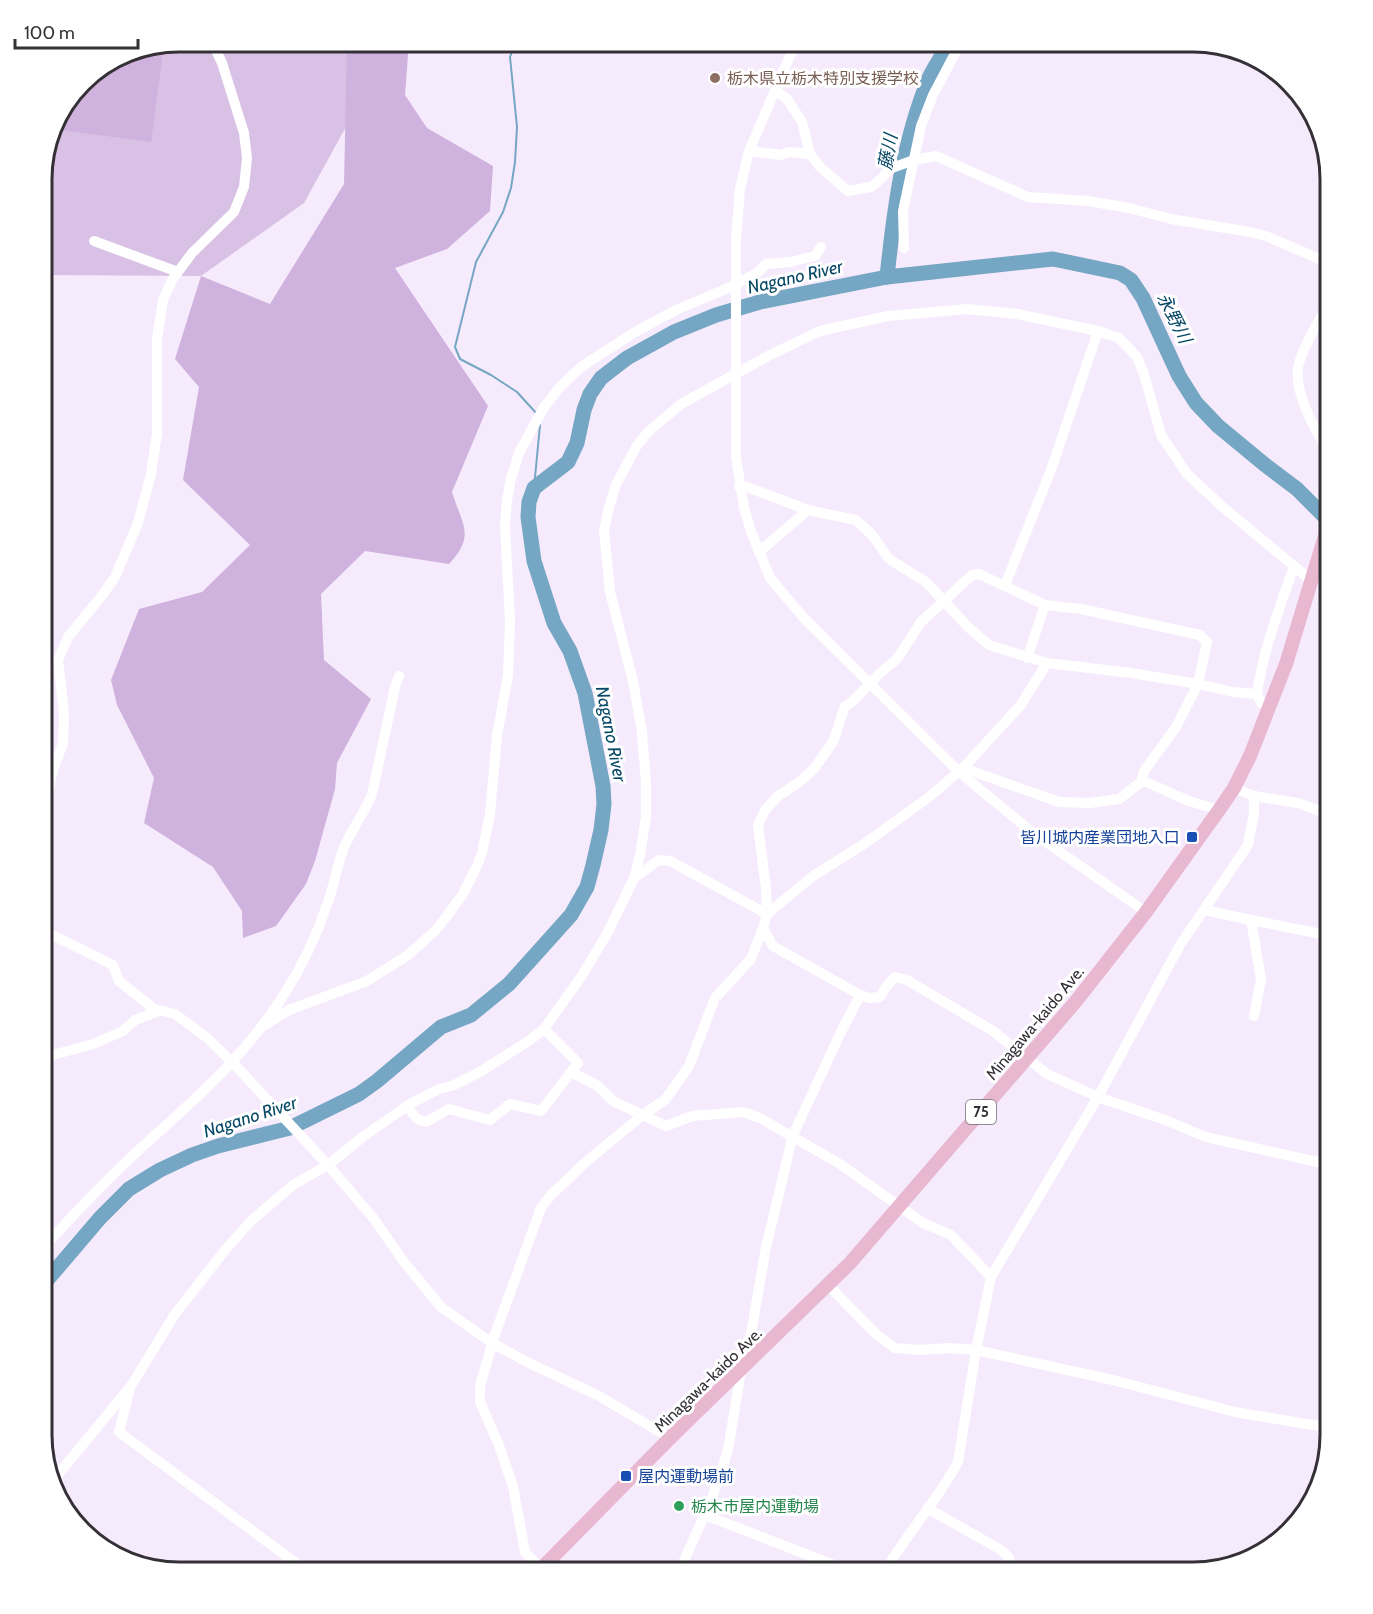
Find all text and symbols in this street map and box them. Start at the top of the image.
scale bar [15,12,138,50]
text: 100 m [24,22,75,44]
place label: 栃木県立栃木特別支援学校 [727,69,919,88]
marker: 栃木県立栃木特別支援学校 [708,71,722,85]
water label: 藤川 [874,130,902,172]
water label: Nagano River [745,255,846,299]
water label: 永野川 [1152,289,1197,349]
water label: Nagano River [591,684,631,785]
place label: 皆川城内産業団地入口 [1020,828,1180,847]
marker: 皆川城内産業団地入口 [1185,830,1199,844]
street label: Minagawa-kaido Ave. [982,962,1088,1084]
water label: Nagano River [200,1091,301,1142]
road number: 75 [966,1100,996,1124]
street label: Minagawa-kaido Ave. [650,1324,766,1436]
place label: 屋内運動場前 [638,1467,734,1486]
marker: 屋内運動場前 [619,1469,633,1483]
place label: 栃木市屋内運動場 [691,1497,819,1516]
marker: 栃木市屋内運動場 [672,1499,686,1513]

